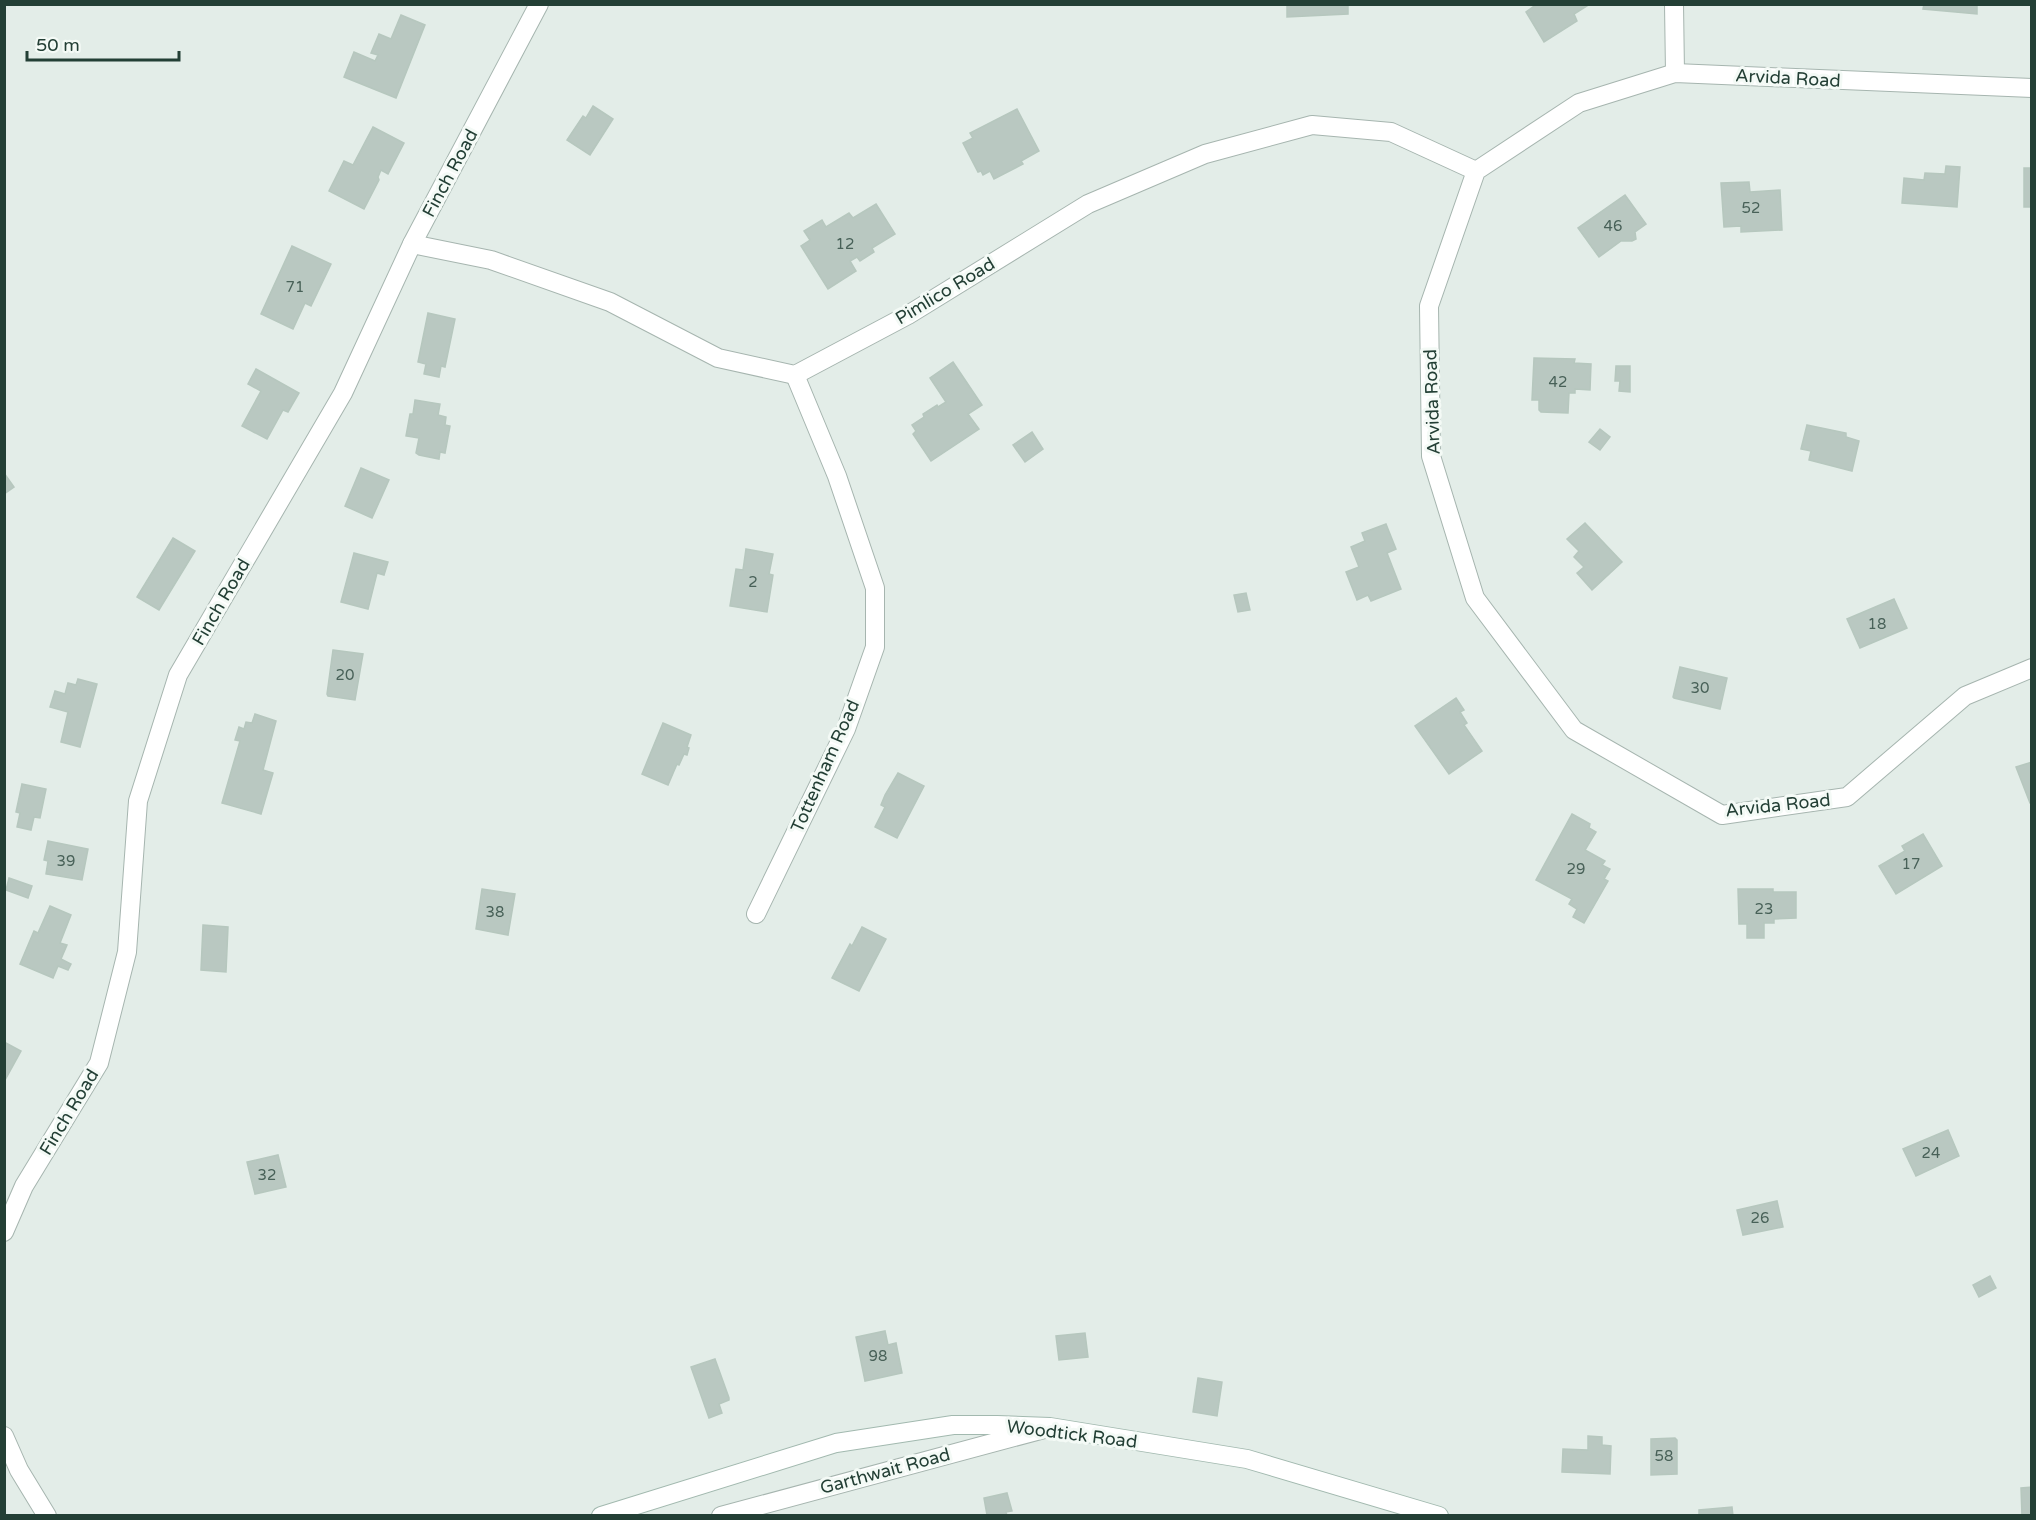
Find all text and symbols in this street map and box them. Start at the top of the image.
scale bar [27,24,178,62]
text: 50 m [36,34,80,56]
street label: Arvida Road [1735,64,1841,92]
street label: Finch Road [418,125,482,221]
house number: 52 [1742,199,1760,217]
house number: 46 [1604,217,1622,235]
house number: 12 [836,235,854,253]
street label: Pimlico Road [891,253,999,329]
house number: 71 [286,278,304,296]
street label: Arvida Road [1419,349,1445,455]
house number: 42 [1549,373,1567,391]
street label: Finch Road [187,555,255,649]
house number: 2 [748,573,758,591]
house number: 18 [1868,615,1886,633]
house number: 20 [336,666,354,684]
house number: 30 [1691,679,1709,697]
street label: Tottenham Road [786,696,864,836]
street label: Arvida Road [1724,789,1832,821]
house number: 39 [57,852,75,870]
house number: 17 [1902,855,1920,873]
house number: 29 [1567,860,1585,878]
house number: 23 [1755,900,1773,918]
house number: 38 [486,903,504,921]
street label: Finch Road [35,1065,103,1159]
house number: 24 [1922,1144,1940,1162]
house number: 32 [258,1166,276,1184]
house number: 26 [1751,1209,1769,1227]
house number: 98 [869,1347,887,1365]
street label: Woodtick Road [1005,1415,1139,1453]
street label: Garthwait Road [818,1443,952,1499]
house number: 58 [1655,1447,1673,1465]

